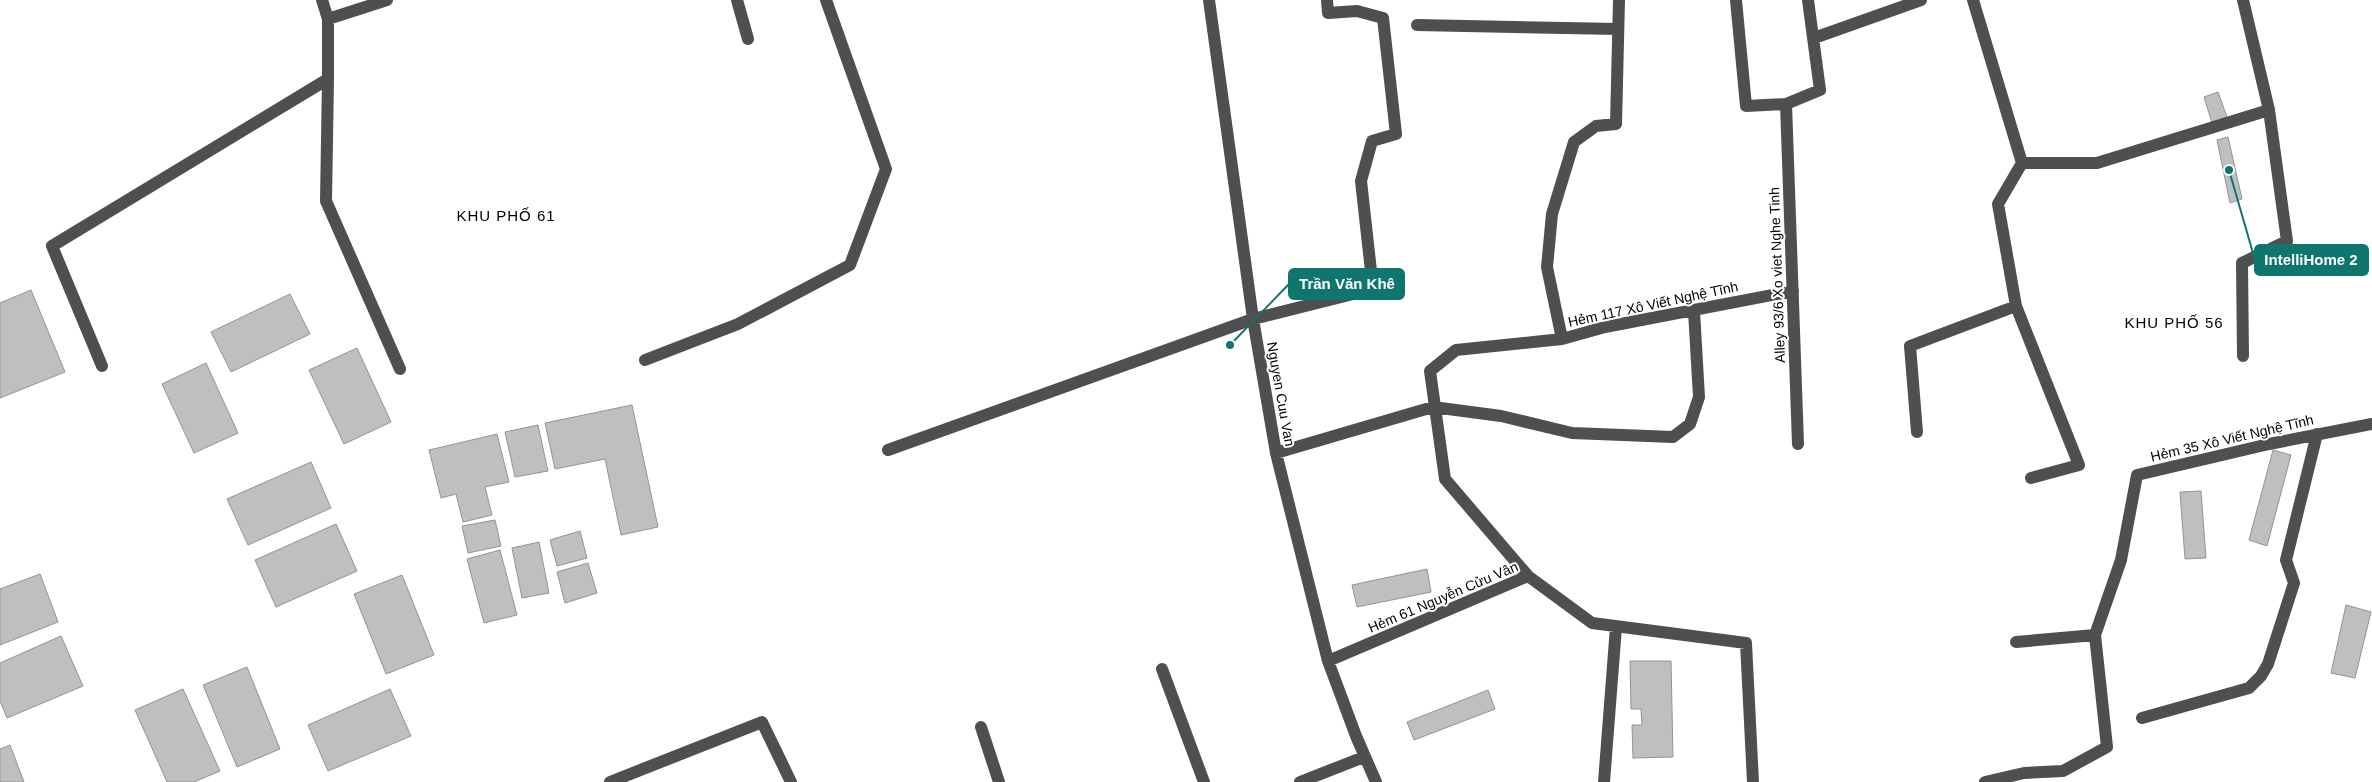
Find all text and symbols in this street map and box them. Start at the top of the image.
street label: Alley 93/6 Xo viet Nghe Tinh [1766,187,1788,363]
district label: KHU PHỐ 61 [456,207,556,224]
callout: IntelliHome 2 [2255,245,2368,275]
text: IntelliHome 2 [2264,251,2358,268]
callout: Trần Văn Khê [1289,269,1404,299]
text: Trần Văn Khê [1299,275,1395,292]
street label: Hẻm 117 Xô Viết Nghệ Tĩnh [1566,278,1740,330]
district label: KHU PHỐ 56 [2124,314,2224,331]
street label: Nguyen Cuu Van [1264,341,1298,447]
street label: Hẻm 35 Xô Viết Nghệ Tĩnh [2149,411,2315,465]
street label: Hẻm 61 Nguyễn Cửu Vân [1366,558,1520,636]

